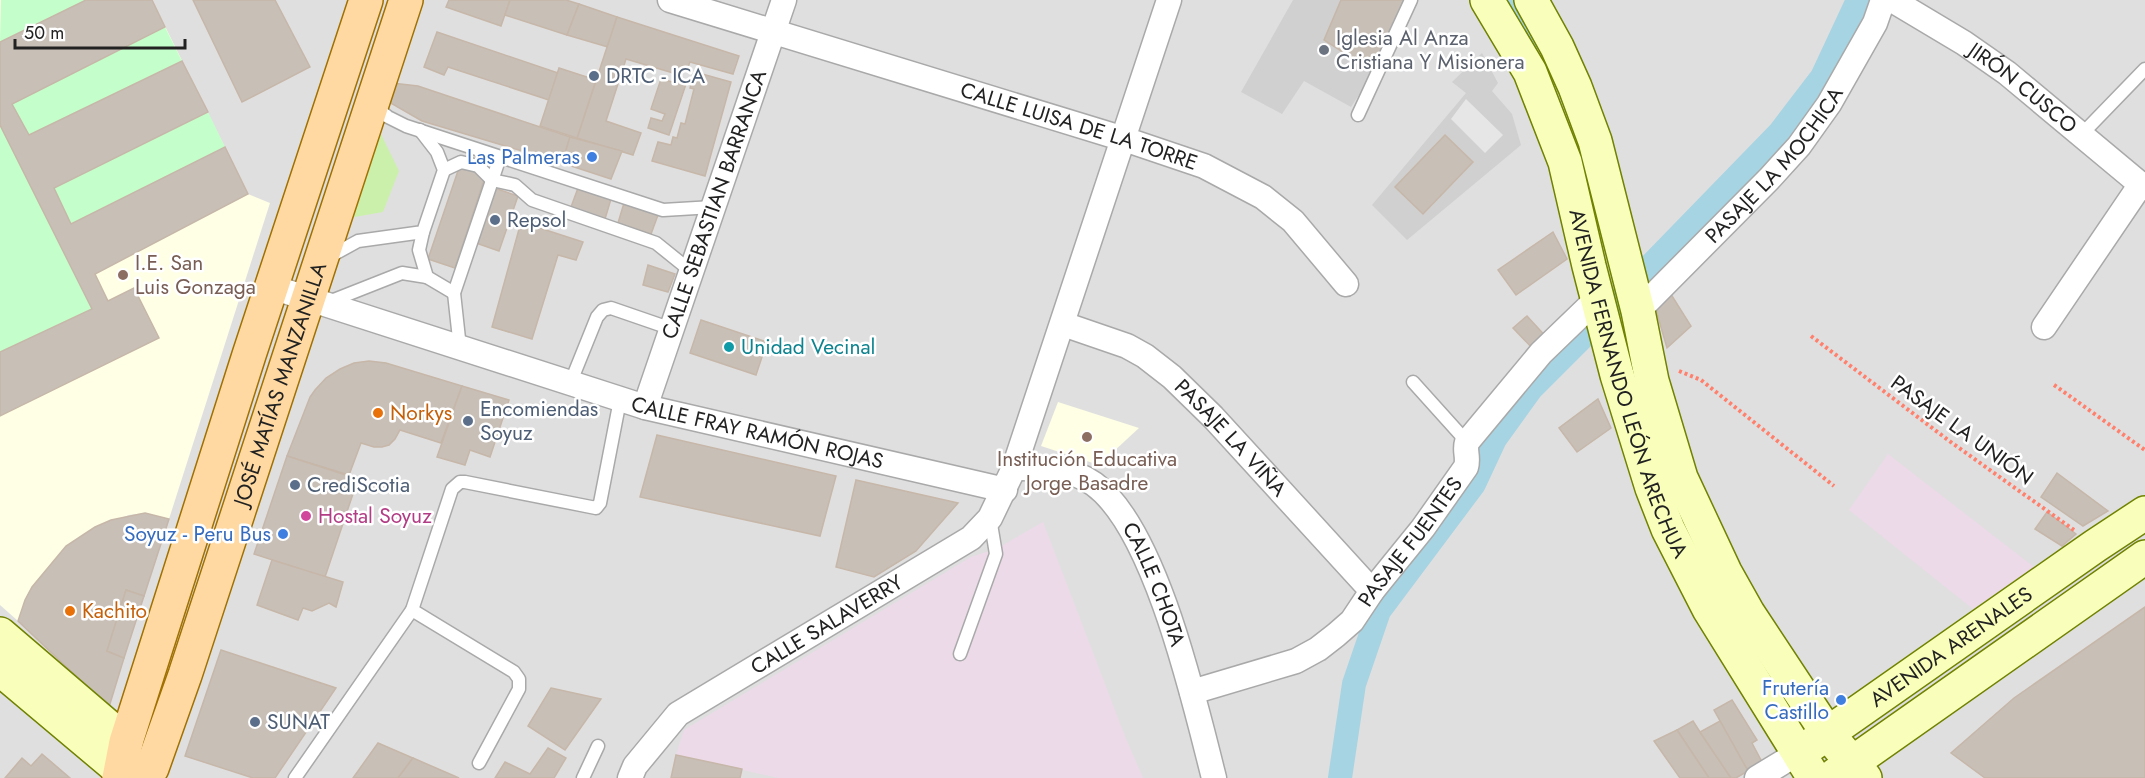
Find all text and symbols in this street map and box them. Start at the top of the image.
scale bar [15,12,184,50]
text: 50 m [24,20,64,46]
place label: Iglesia Al Anza Cristiana Y Misionera [1336,23,1525,77]
street label: JIRÓN CUSCO [1960,34,2084,140]
marker: Iglesia Al Anza Cristiana Y Misionera [1317,43,1331,57]
place label: DRTC - ICA [606,61,705,91]
street label: CALLE SEBASTIAN BARRANCA [654,66,774,343]
marker: DRTC - ICA [587,69,601,83]
street label: CALLE LUISA DE LA TORRE [957,75,1201,178]
street label: PASAJE LA MOCHICA [1698,82,1851,250]
place label: Las Palmeras [467,142,580,172]
marker: Las Palmeras [585,150,599,164]
place label: Repsol [507,205,566,235]
street label: AVENIDA FERNANDO LEÓN ARECHUA [1561,206,1695,563]
marker: Repsol [488,213,502,227]
place label: I.E. San Luis Gonzaga [135,248,256,302]
street label: JOSÉ MATÍAS MANZANILLA [225,258,334,512]
marker: I.E. San Luis Gonzaga [116,268,130,282]
place label: Unidad Vecinal [741,332,875,362]
marker: Unidad Vecinal [722,340,736,354]
street label: PASAJE LA UNIÓN [1884,368,2040,492]
street label: PASAJE LA VIÑA [1168,372,1294,503]
street label: CALLE FRAY RAMÓN ROJAS [627,388,886,476]
place label: Encomiendas Soyuz [480,394,598,448]
place label: Norkys [390,398,452,428]
marker: Norkys [371,406,385,420]
marker: Encomiendas Soyuz [461,414,475,428]
marker: Institución Educativa Jorge Basadre [1080,430,1094,444]
place label: Institución Educativa Jorge Basadre [997,444,1177,498]
place label: CrediScotia [307,470,410,500]
street label: PASAJE FUENTES [1351,471,1470,613]
marker: CrediScotia [288,478,302,492]
place label: Hostal Soyuz [318,501,432,531]
marker: Hostal Soyuz [299,509,313,523]
street label: CALLE CHOTA [1115,517,1193,650]
place label: Soyuz - Peru Bus [124,519,271,549]
marker: Soyuz - Peru Bus [276,527,290,541]
street label: CALLE SALAVERRY [745,567,909,682]
street label: AVENIDA ARENALES [1864,579,2038,714]
place label: Kachito [82,596,147,626]
marker: Kachito [63,604,77,618]
place label: Frutería Castillo [1762,673,1829,727]
marker: Frutería Castillo [1834,693,1848,707]
place label: SUNAT [267,707,330,737]
marker: SUNAT [248,715,262,729]

